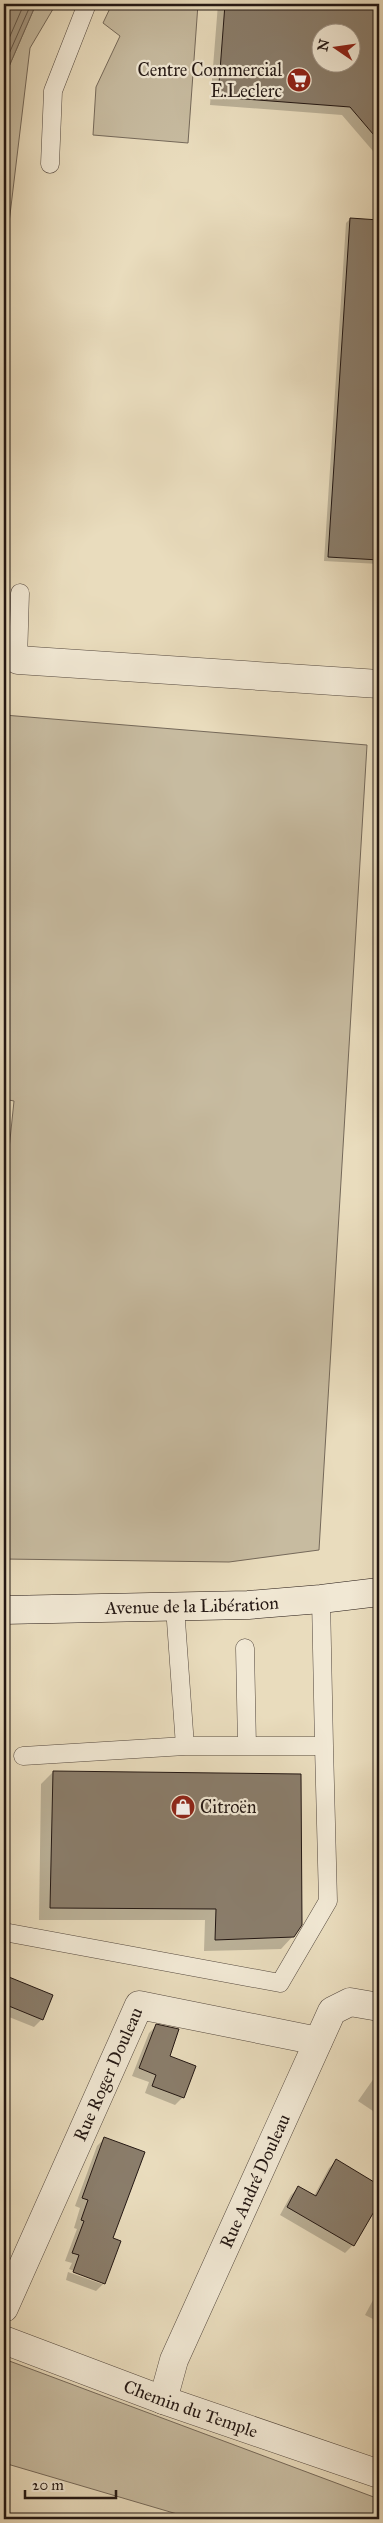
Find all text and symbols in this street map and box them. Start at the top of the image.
north arrow [310,22,360,72]
text: N [314,37,333,53]
place label: Centre Commercial E.Leclerc [137,59,282,102]
supermarket icon: Centre Commercial E.Leclerc [286,67,312,93]
street label: Avenue de la Libération [104,1591,280,1619]
shop icon: Citroën [170,1794,196,1820]
place label: Citroën [200,1796,257,1818]
street label: Rue Roger Douleau [69,2003,148,2145]
street label: Rue André Douleau [215,2110,295,2252]
street label: Chemin du Temple [120,2375,261,2443]
scale bar [25,2468,116,2500]
text: 20 m [32,2476,64,2494]

